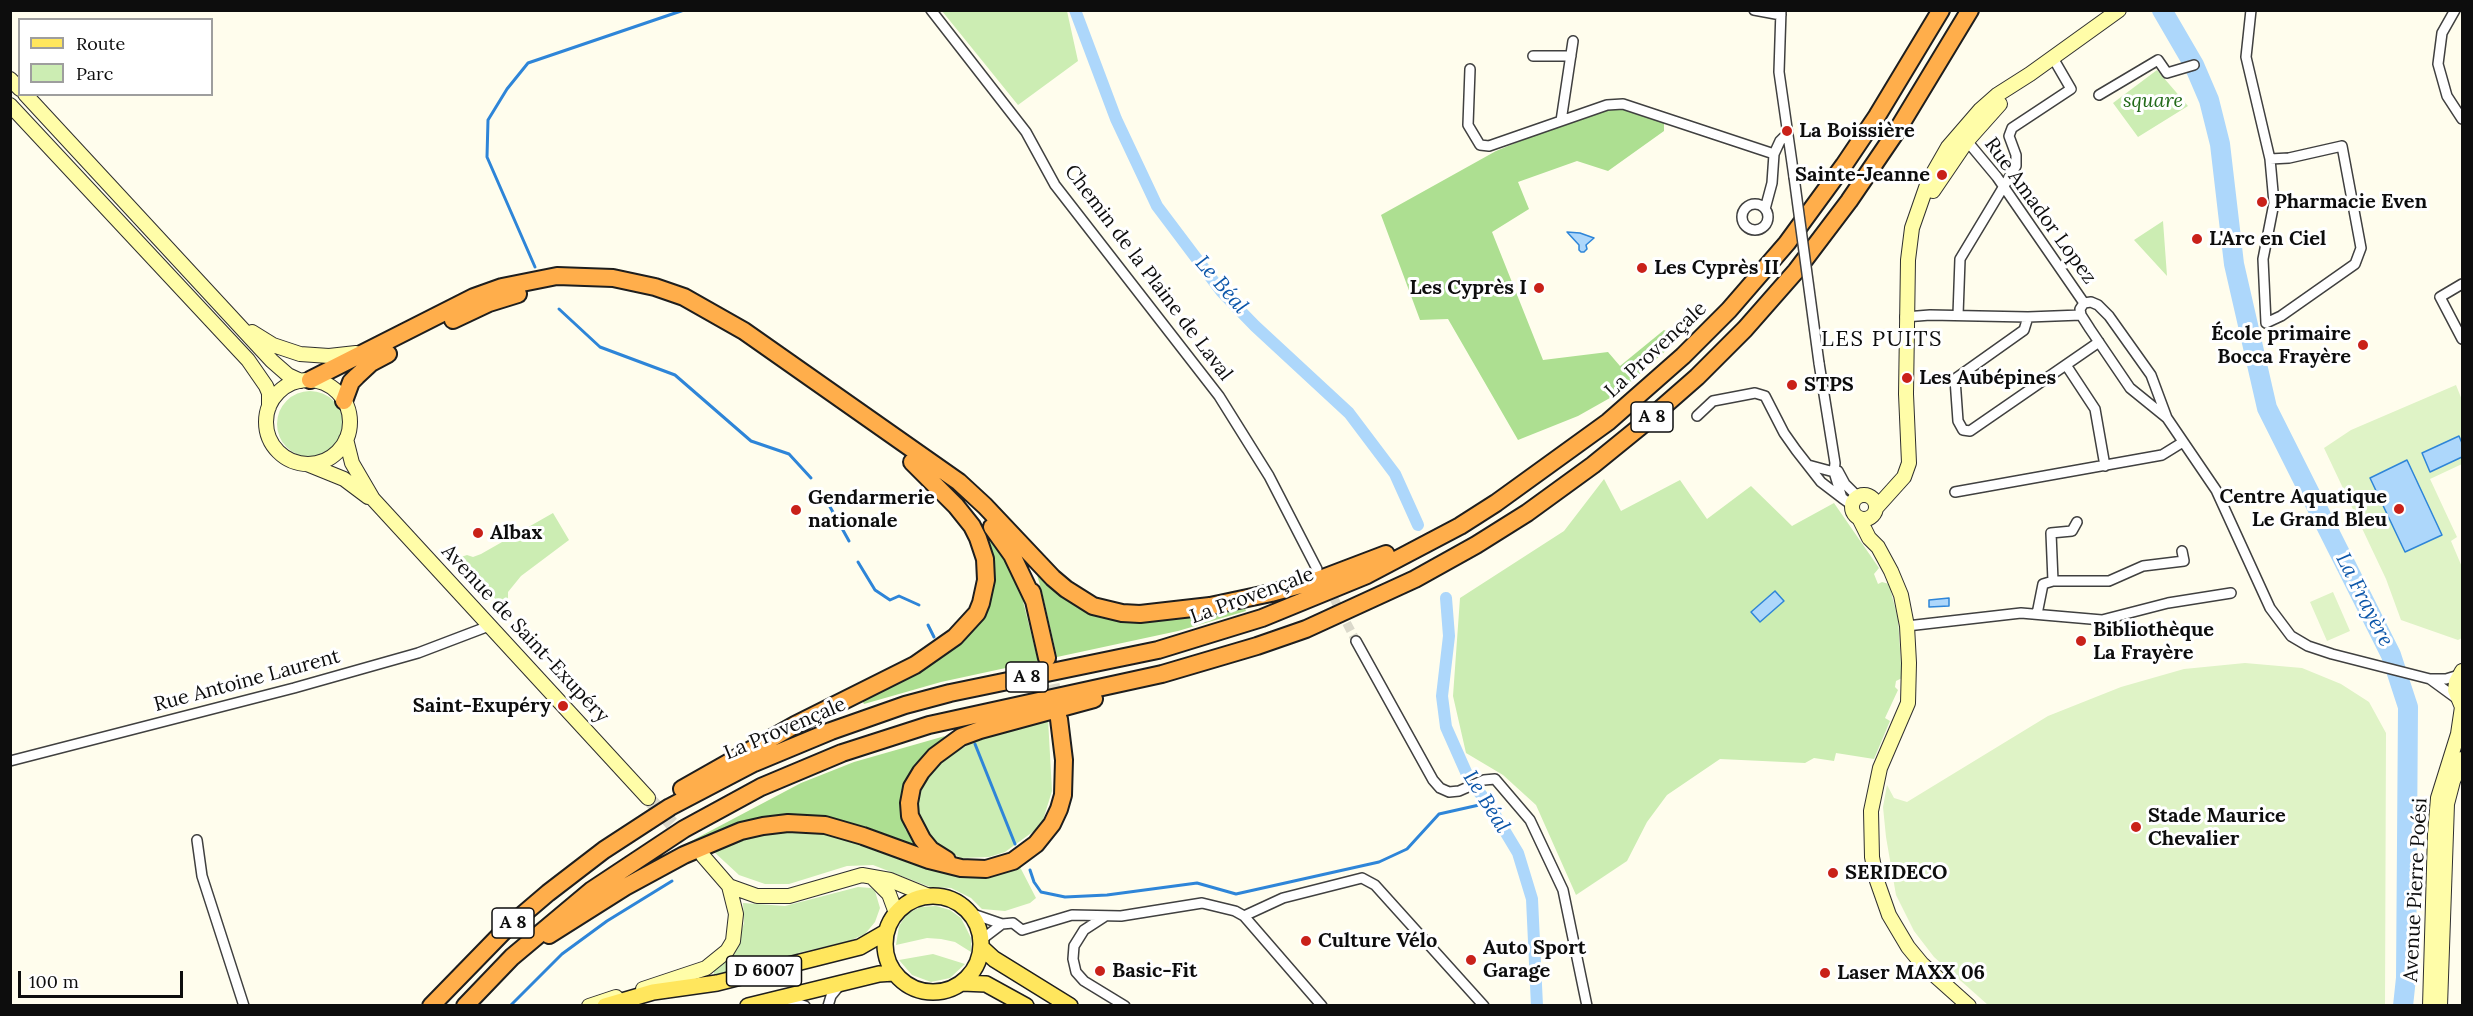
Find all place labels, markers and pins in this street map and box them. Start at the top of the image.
place label: La Boissière [1799,119,1915,143]
marker: La Boissière [1780,124,1794,138]
place label: Sainte-Jeanne [1795,163,1930,187]
marker: Sainte-Jeanne [1935,168,1949,182]
place label: Pharmacie Even [2274,190,2427,214]
marker: Pharmacie Even [2255,195,2269,209]
place label: L'Arc en Ciel [2209,227,2326,251]
marker: L'Arc en Ciel [2190,232,2204,246]
place label: Les Cyprès II [1654,256,1779,280]
marker: Les Cyprès II [1635,261,1649,275]
place label: Les Cyprès I [1410,276,1527,300]
marker: Les Cyprès I [1532,281,1546,295]
place label: École primaire Bocca Frayère [2211,322,2351,369]
marker: École primaire Bocca Frayère [2356,338,2370,352]
place label: Les Aubépines [1919,366,2056,390]
marker: Les Aubépines [1900,371,1914,385]
place label: STPS [1804,373,1854,397]
marker: STPS [1785,378,1799,392]
place label: Centre Aquatique Le Grand Bleu [2219,485,2387,532]
place label: Gendarmerie nationale [808,486,935,533]
marker: Centre Aquatique Le Grand Bleu [2392,502,2406,516]
marker: Gendarmerie nationale [789,503,803,517]
place label: Albax [490,521,542,545]
marker: Albax [471,526,485,540]
place label: Bibliothèque La Frayère [2093,618,2214,665]
marker: Bibliothèque La Frayère [2074,634,2088,648]
place label: Saint-Exupéry [413,694,551,718]
marker: Saint-Exupéry [556,699,570,713]
place label: Stade Maurice Chevalier [2148,804,2286,851]
marker: Stade Maurice Chevalier [2129,820,2143,834]
place label: SERIDECO [1845,861,1947,885]
marker: SERIDECO [1826,866,1840,880]
place label: Culture Vélo [1318,929,1437,953]
marker: Culture Vélo [1299,934,1313,948]
place label: Auto Sport Garage [1483,936,1586,983]
marker: Auto Sport Garage [1464,953,1478,967]
place label: Basic-Fit [1112,959,1197,983]
place label: Laser MAXX 06 [1837,961,1985,985]
marker: Basic-Fit [1093,964,1107,978]
marker: Laser MAXX 06 [1818,966,1832,980]

